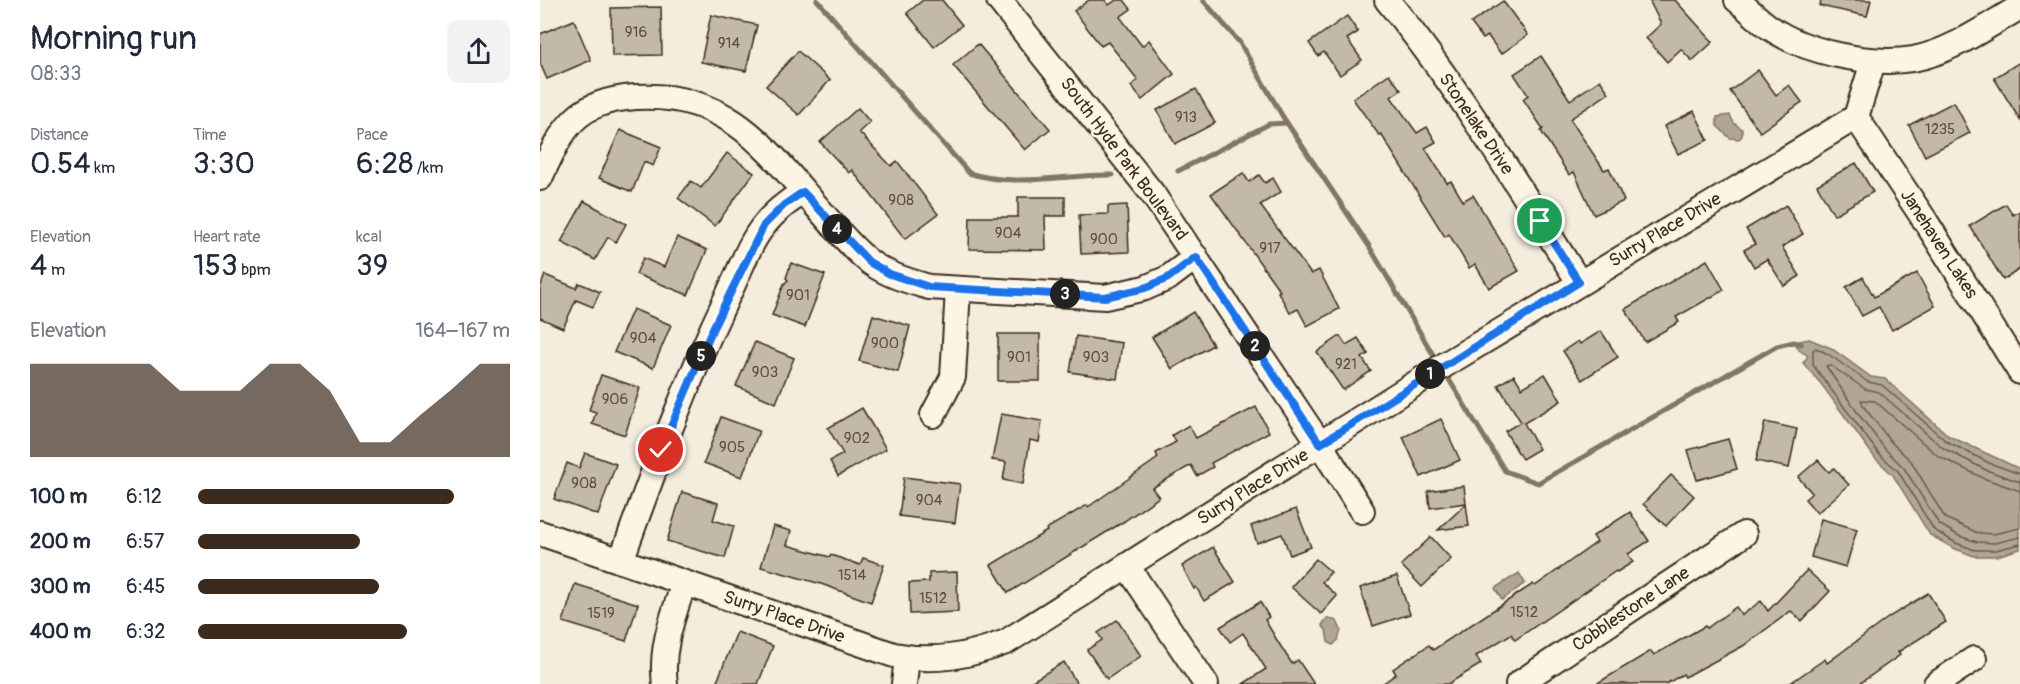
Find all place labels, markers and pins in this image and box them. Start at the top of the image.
pin [1514,195,1565,246]
pin: 4 [822,214,852,244]
pin: 3 [1050,279,1080,309]
pin: 2 [1240,331,1270,361]
pin: 5 [686,341,716,371]
pin: 1 [1415,359,1445,389]
pin [635,424,686,475]

